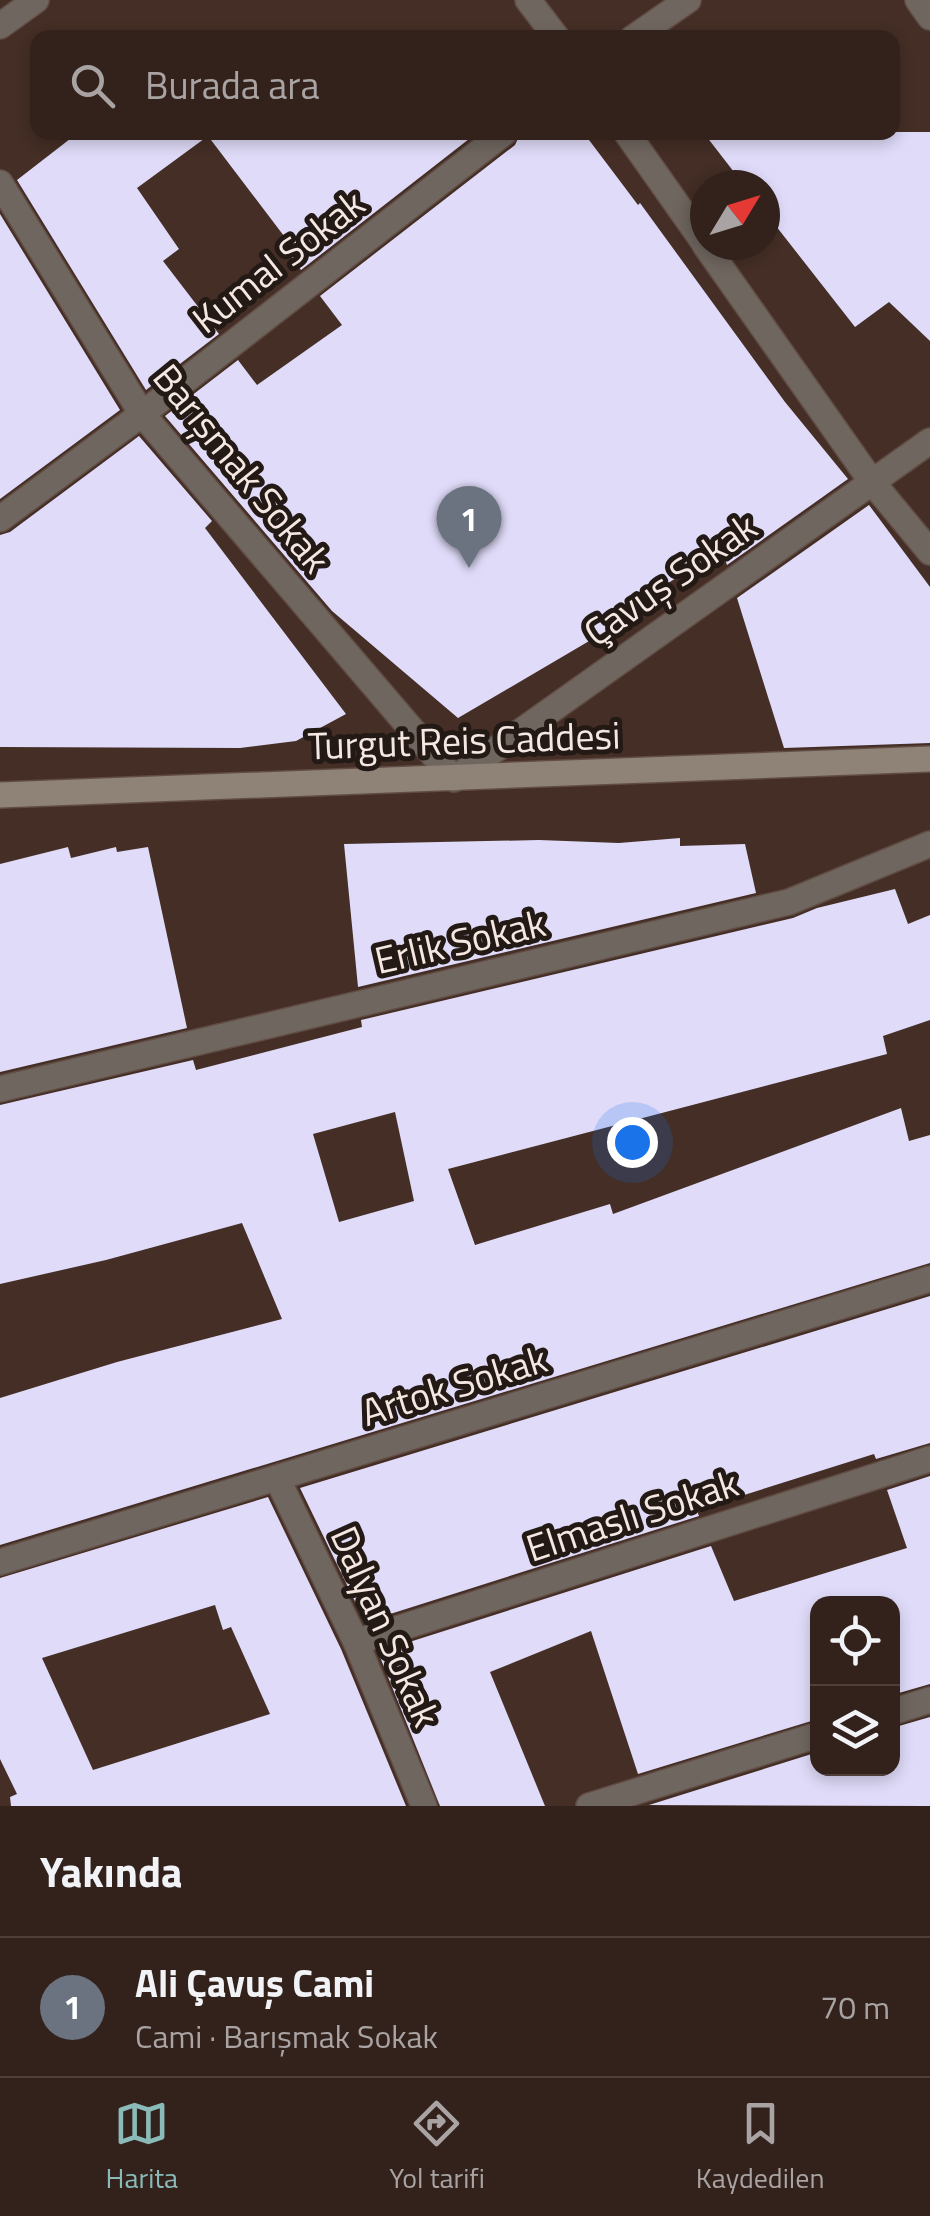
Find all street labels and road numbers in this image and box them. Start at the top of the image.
street label: Kumal Sokak [179,175,377,347]
street label: Barışmak Sokak [139,351,345,585]
street label: Çavuş Sokak [571,498,769,660]
street label: Turgut Reis Caddesi [307,706,621,774]
street label: Erlik Sokak [369,893,551,989]
street label: Artok Sokak [354,1329,554,1441]
street label: Elmaslı Sokak [519,1453,745,1577]
street label: Dalyan Sokak [316,1516,456,1736]

